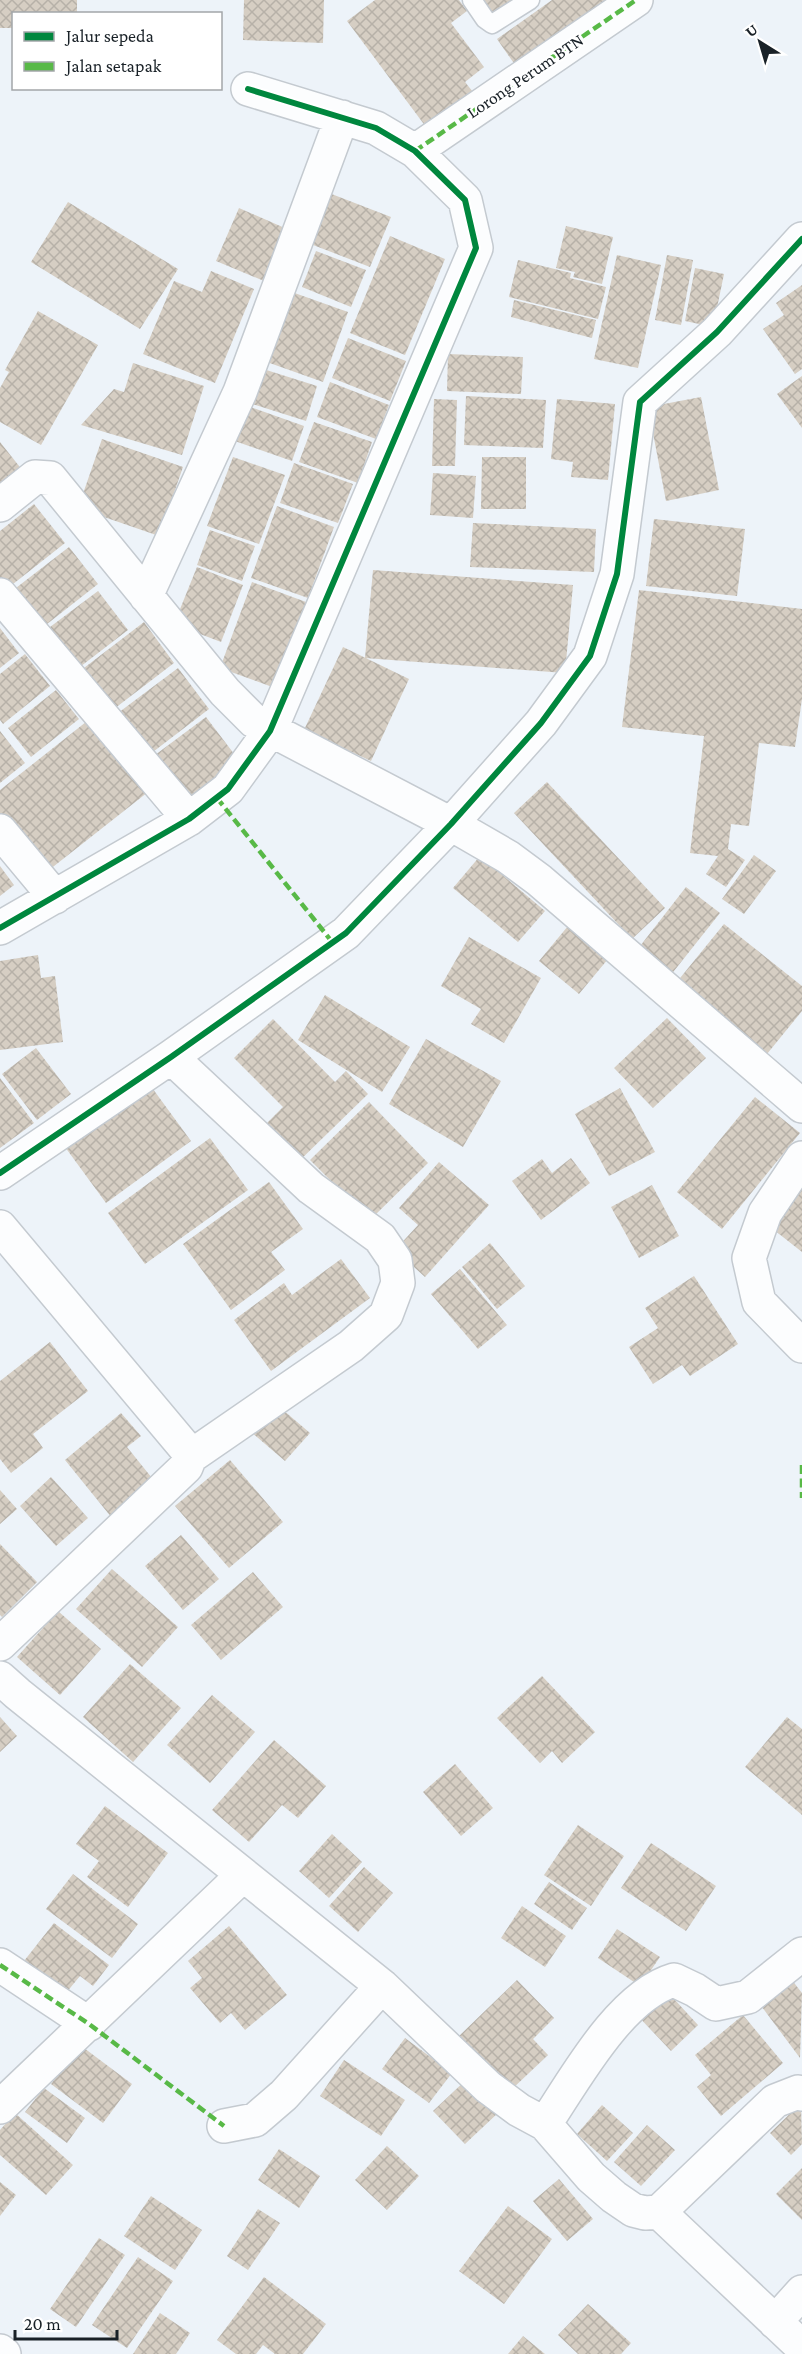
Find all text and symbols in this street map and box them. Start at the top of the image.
legend [12,12,222,90]
north arrow [730,12,790,72]
text: U [742,20,761,41]
text: Jalur sepeda [64,26,154,46]
street label: Lorong Perum BTN [463,29,587,122]
text: Jalan setapak [64,56,162,76]
scale bar [15,2303,117,2341]
text: 20 m [24,2314,61,2334]

